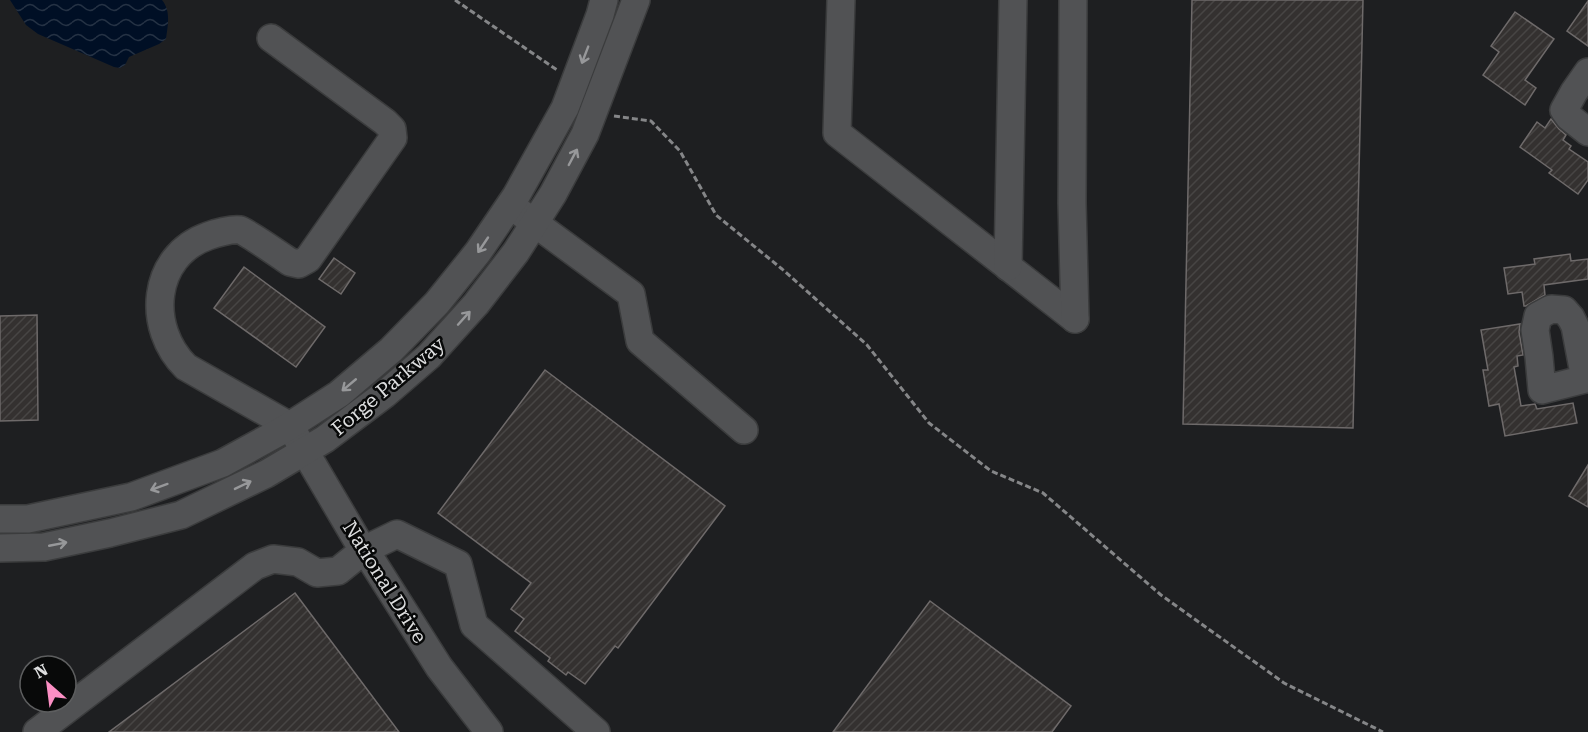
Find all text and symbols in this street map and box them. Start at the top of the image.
one-way arrow [579,45,590,64]
one-way arrow [568,148,579,166]
one-way arrow [477,236,489,252]
one-way arrow [457,311,471,326]
street label: Forge Parkway [326,332,450,440]
one-way arrow [342,378,357,392]
one-way arrow [234,479,252,491]
one-way arrow [151,482,169,493]
street label: National Drive [338,516,432,648]
one-way arrow [48,538,67,549]
north arrow [18,654,78,714]
text: N [31,660,51,682]

